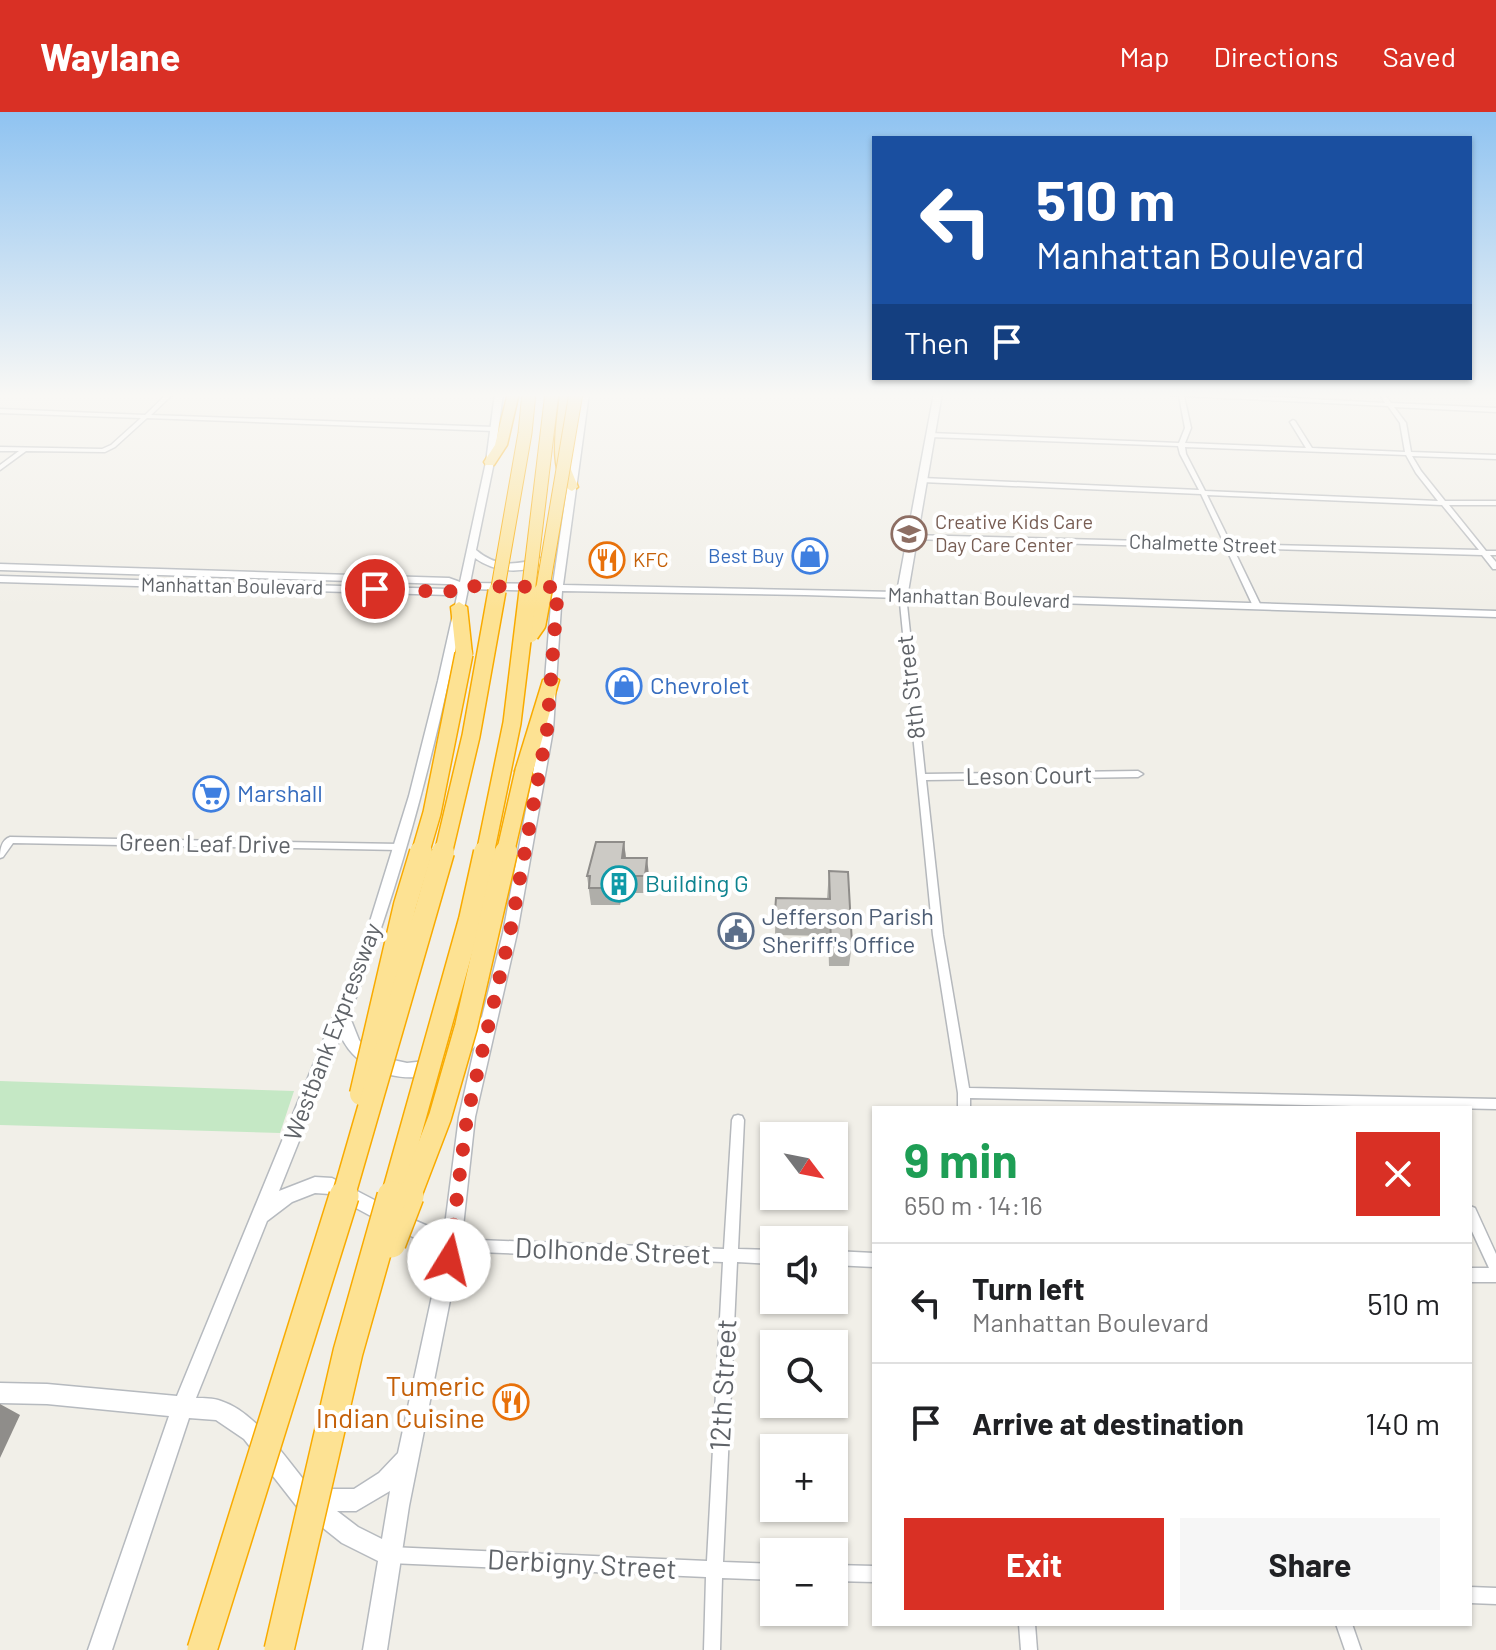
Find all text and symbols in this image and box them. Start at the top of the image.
text: Waylane [40,33,181,79]
text: Map [1120,39,1169,73]
text: Directions [1213,39,1339,73]
text: Saved [1383,39,1456,73]
text: 510 m [1036,165,1175,232]
icon: left [904,168,1008,272]
text: Manhattan Boulevard [1036,233,1365,276]
icon: arrive [985,320,1029,364]
text: Then [904,324,969,360]
place label: Creative Kids Care Day Care Center [935,509,1093,556]
school or university icon: Creative Kids Care Day Care Center [890,515,928,553]
street label: Chalmette Street [1129,528,1278,558]
shop icon: Best Buy [791,537,829,575]
restaurant icon: KFC [588,541,626,579]
place label: Best Buy [708,543,784,567]
place label: KFC [633,547,669,571]
pin [341,555,409,623]
icon: arrive [353,567,397,611]
street label: Manhattan Boulevard [141,571,323,599]
street label: Manhattan Boulevard [887,582,1071,612]
street label: 8th Street [889,634,930,741]
shop icon: Chevrolet [605,667,643,705]
place label: Chevrolet [650,670,750,699]
street label: Leson Court [965,759,1093,790]
supermarket icon: Marshall [192,775,230,813]
place label: Marshall [237,778,323,807]
street label: Green Leaf Drive [119,827,291,858]
building icon: Building G [600,865,638,903]
place label: Building G [645,868,749,897]
place label: Jefferson Parish Sheriff's Office [762,901,934,958]
public building icon: Jefferson Parish Sheriff's Office [717,912,755,950]
street label: Westbank Expressway [277,919,386,1144]
north arrow [760,1122,848,1210]
map controls [760,1122,848,1626]
text: 9 min [904,1130,1018,1188]
button: close [1356,1132,1440,1216]
text: 650 m · 14:16 [904,1189,1043,1220]
position arrow [407,1218,491,1302]
button: sound [760,1226,848,1314]
street label: Dolhonde Street [514,1230,712,1270]
text: Turn left [972,1270,1085,1306]
icon: left [904,1281,948,1325]
text: 510 m [1367,1285,1440,1321]
text: Manhattan Boulevard [972,1306,1209,1337]
street label: 12th Street [702,1318,742,1452]
button: search [760,1330,848,1418]
place label: Tumeric Indian Cuisine [316,1368,485,1434]
restaurant icon: Tumeric Indian Cuisine [492,1383,530,1421]
icon: arrive [904,1401,948,1445]
text: Arrive at destination [972,1405,1244,1441]
text: 140 m [1365,1405,1440,1441]
button: + [760,1434,848,1522]
button: Exit [904,1518,1164,1610]
button: Share [1180,1518,1440,1610]
button: − [760,1538,848,1626]
street label: Derbigny Street [486,1541,678,1585]

